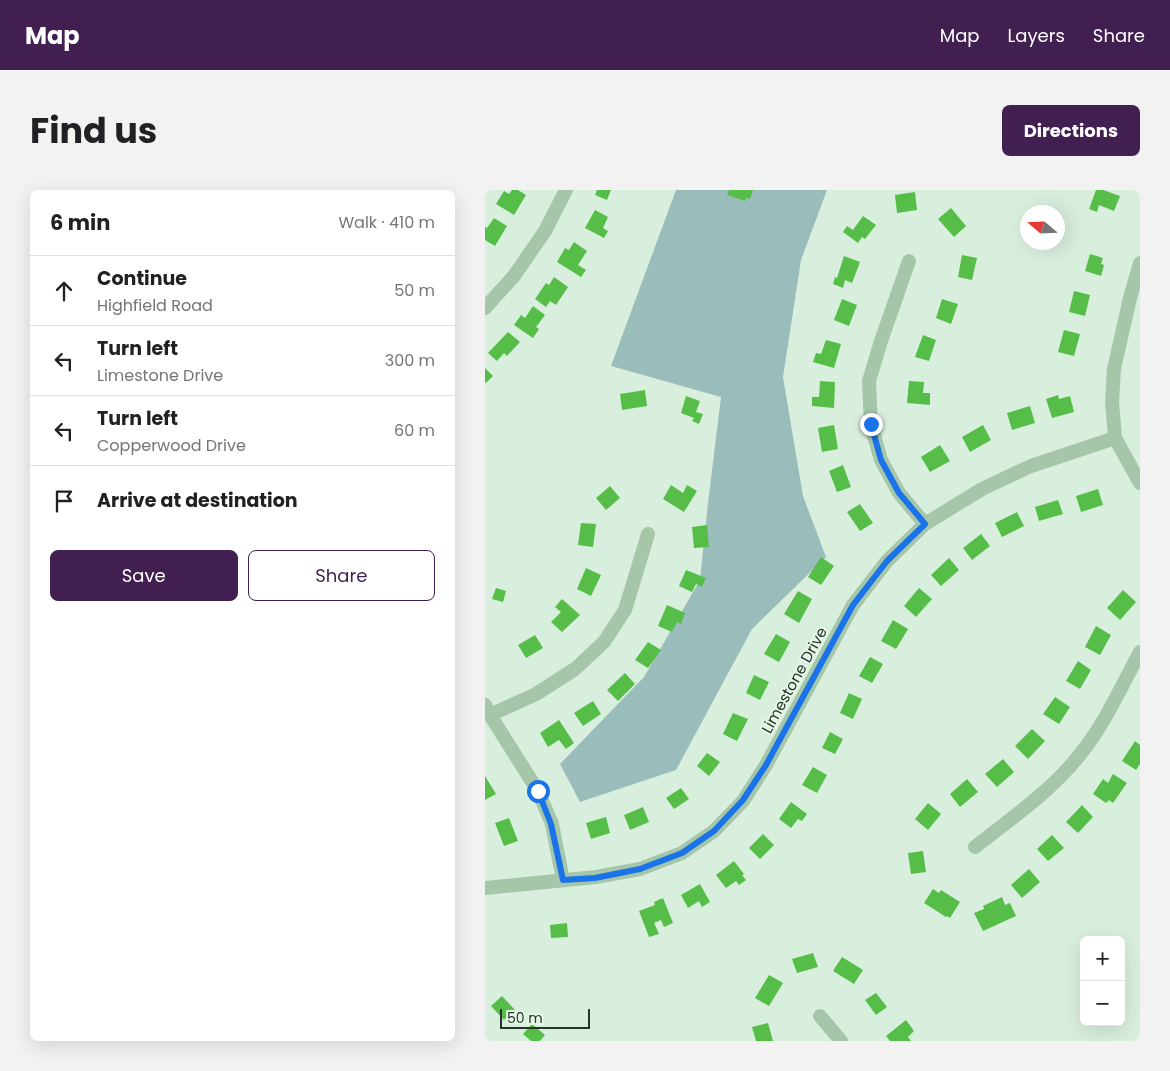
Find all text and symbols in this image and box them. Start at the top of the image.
text: Map [25,19,80,52]
text: Map [940,23,980,48]
text: Layers [1008,23,1065,48]
text: Share [1093,23,1145,48]
button: Directions [1002,105,1140,156]
text: Find us [30,106,157,155]
north arrow [1020,205,1065,250]
text: 6 min [50,208,110,237]
text: Walk · 410 m [338,211,435,234]
text: Continue [97,265,187,292]
icon: ahead [50,277,78,305]
text: 50 m [394,279,435,302]
text: Highfield Road [97,294,213,317]
text: Turn left [97,335,178,362]
icon: left [50,347,78,375]
text: 300 m [385,349,435,372]
text: Limestone Drive [97,364,223,387]
text: Turn left [97,405,178,432]
route end [860,413,883,436]
icon: left [50,417,78,445]
text: 60 m [394,419,435,442]
text: Copperwood Drive [97,434,246,457]
icon: arrive [50,487,78,515]
text: Arrive at destination [97,487,298,514]
button: Save [50,550,238,601]
button: Share [248,550,435,601]
street label: Limestone Drive [756,623,832,737]
route start [527,780,550,803]
map controls [1080,936,1125,1026]
button: + [1080,936,1125,981]
button: − [1080,981,1125,1026]
scale bar [500,1006,590,1029]
text: 50 m [507,1008,543,1028]

